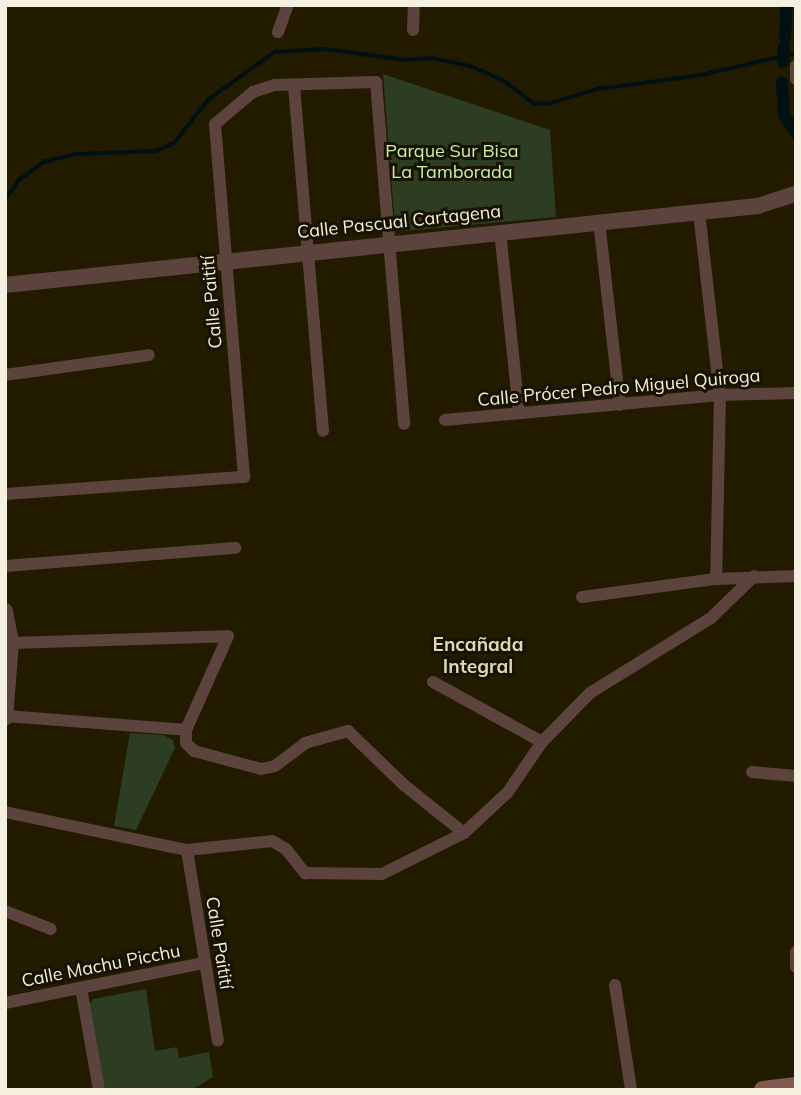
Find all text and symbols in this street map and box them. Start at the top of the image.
park label: Parque Sur Bisa La Tamborada [385,141,519,184]
street label: Calle Pascual Cartagena [296,201,502,243]
street label: Calle Paitití [197,255,227,349]
street label: Calle Prócer Pedro Miguel Quiroga [477,365,761,411]
district label: Encañada Integral [433,634,523,678]
street label: Calle Paitití [201,895,237,991]
street label: Calle Machu Picchu [20,940,182,992]

